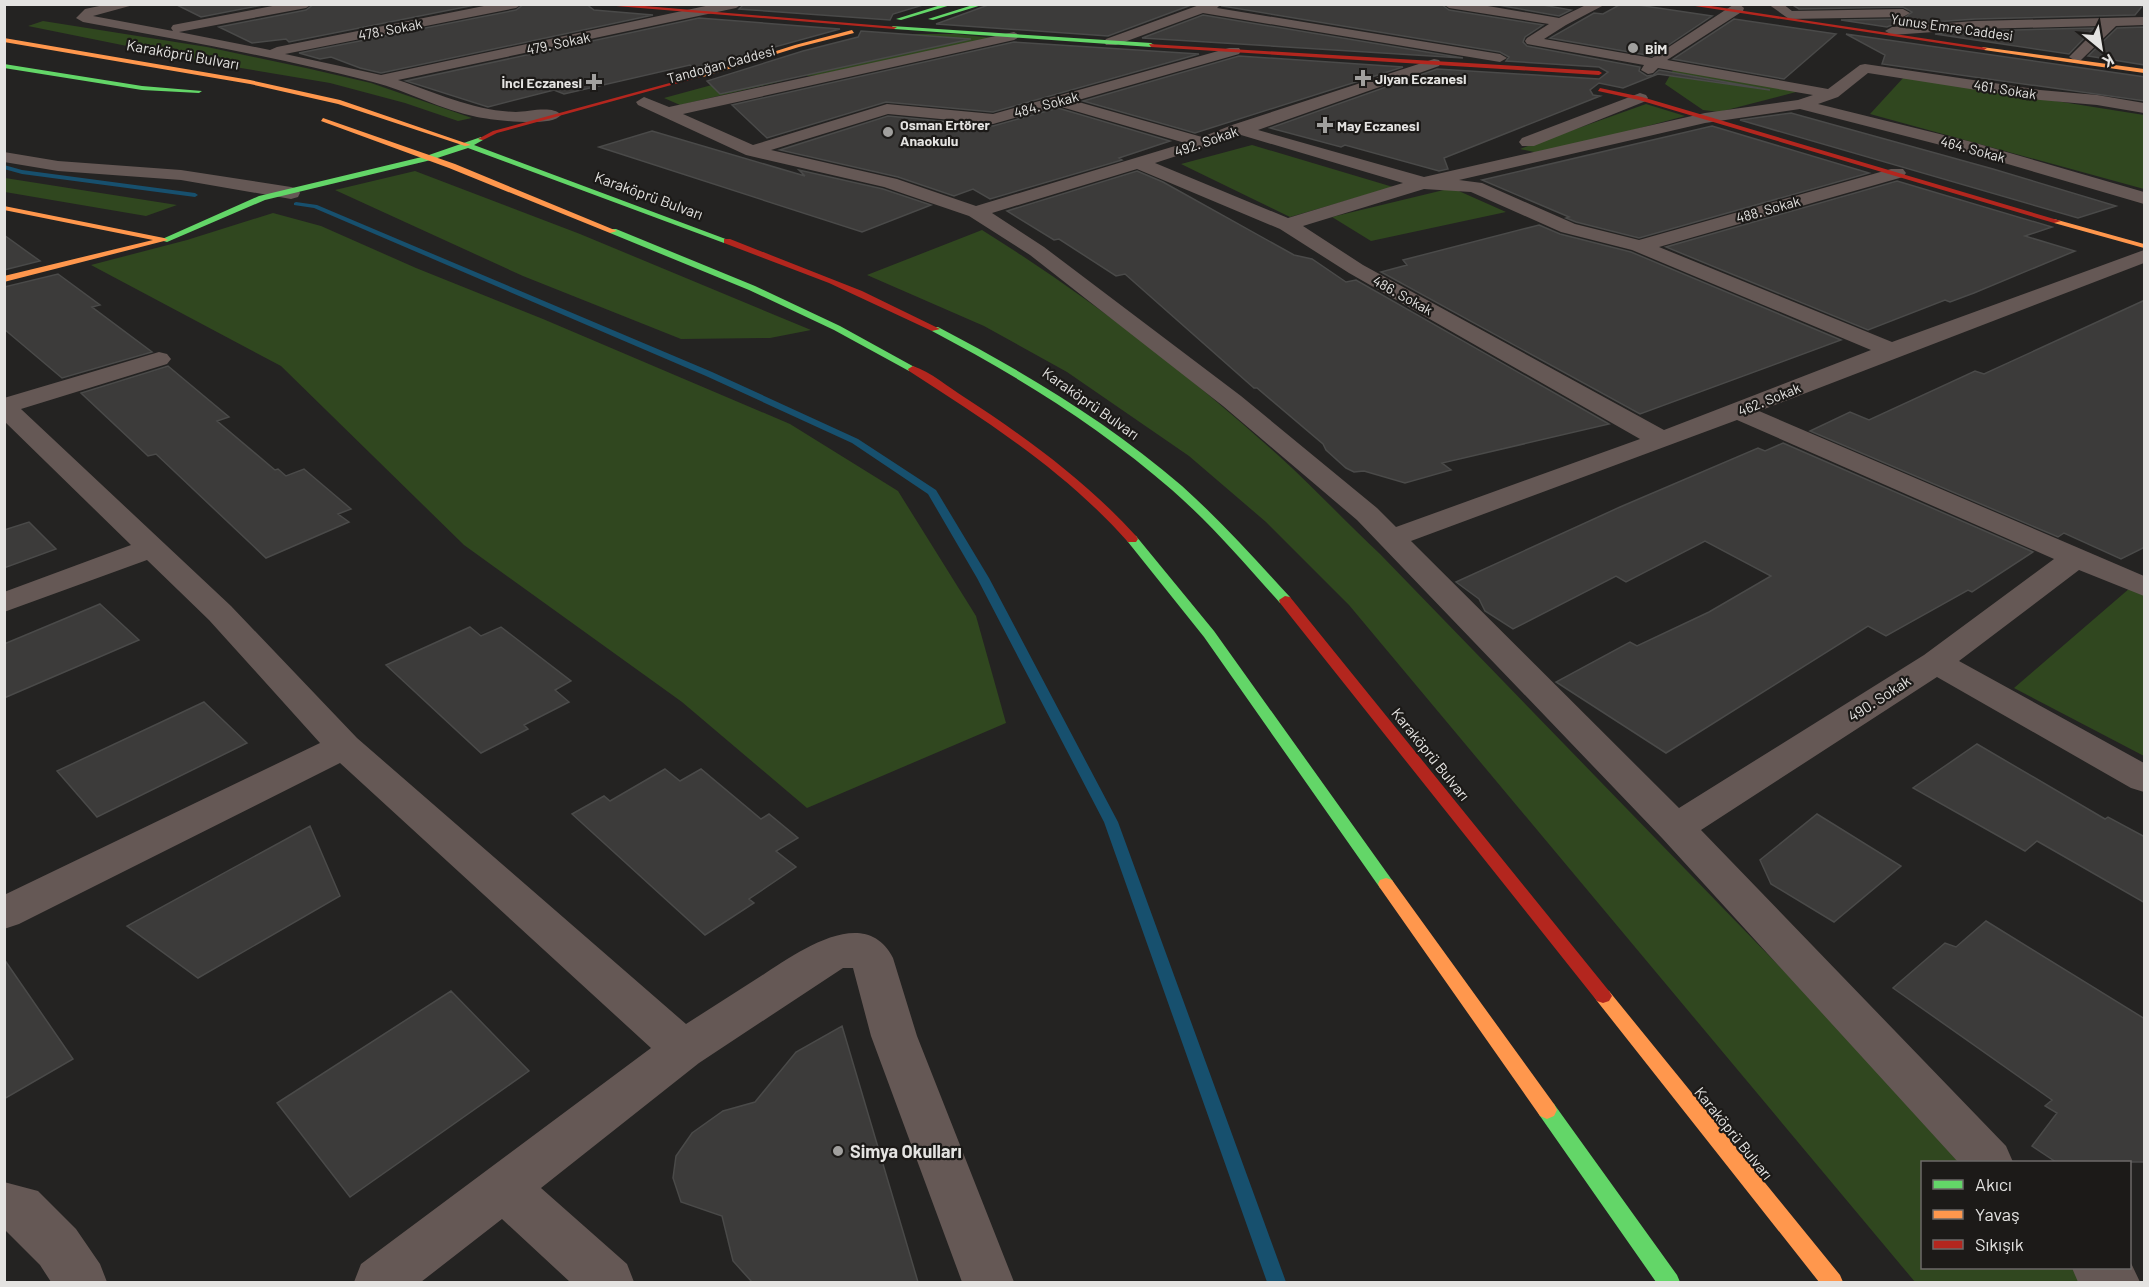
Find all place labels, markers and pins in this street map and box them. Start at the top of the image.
place label: BİM [1645,40,1667,57]
marker: BİM [1626,41,1640,55]
place label: Jiyan Eczanesi [1375,70,1467,87]
marker: Jiyan Eczanesi [1356,71,1370,85]
place label: İnci Eczanesi [501,74,582,91]
marker: İnci Eczanesi [587,75,601,89]
place label: Osman Ertörer Anaokulu [900,116,991,149]
place label: May Eczanesi [1337,117,1419,134]
marker: May Eczanesi [1318,118,1332,132]
marker: Osman Ertörer Anaokulu [881,125,895,139]
place label: Simya Okulları [850,1140,962,1162]
marker: Simya Okulları [831,1144,845,1158]

